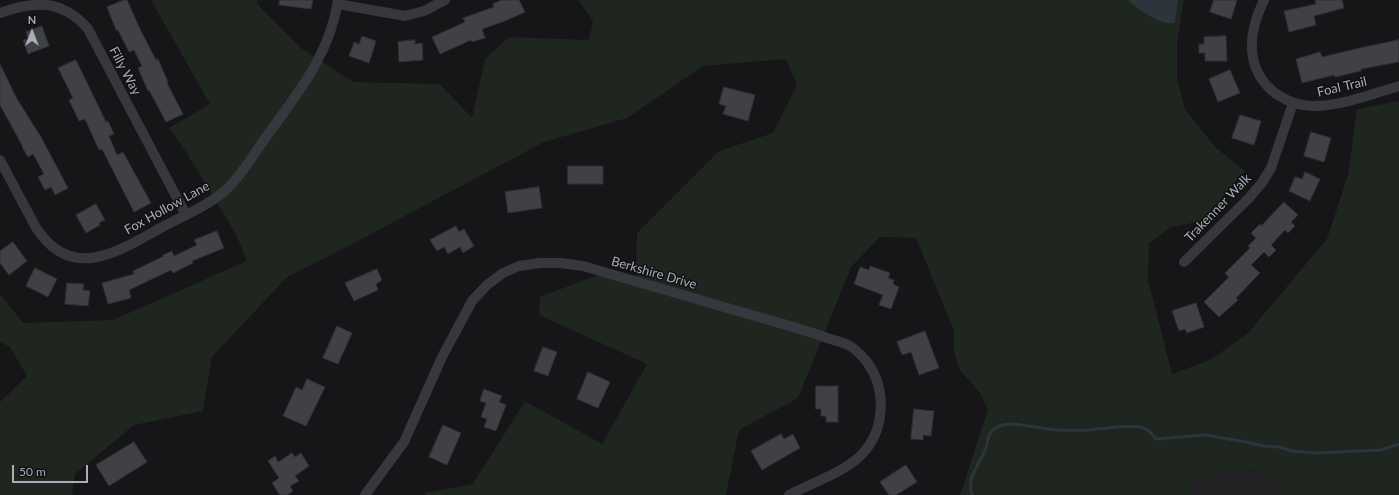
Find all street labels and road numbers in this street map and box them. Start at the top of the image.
street label: Filly Way [106,44,144,98]
street label: Foal Trail [1316,74,1368,100]
street label: Trakenner Walk [1182,171,1254,245]
street label: Fox Hollow Lane [122,178,212,238]
street label: Berkshire Drive [609,253,699,293]

